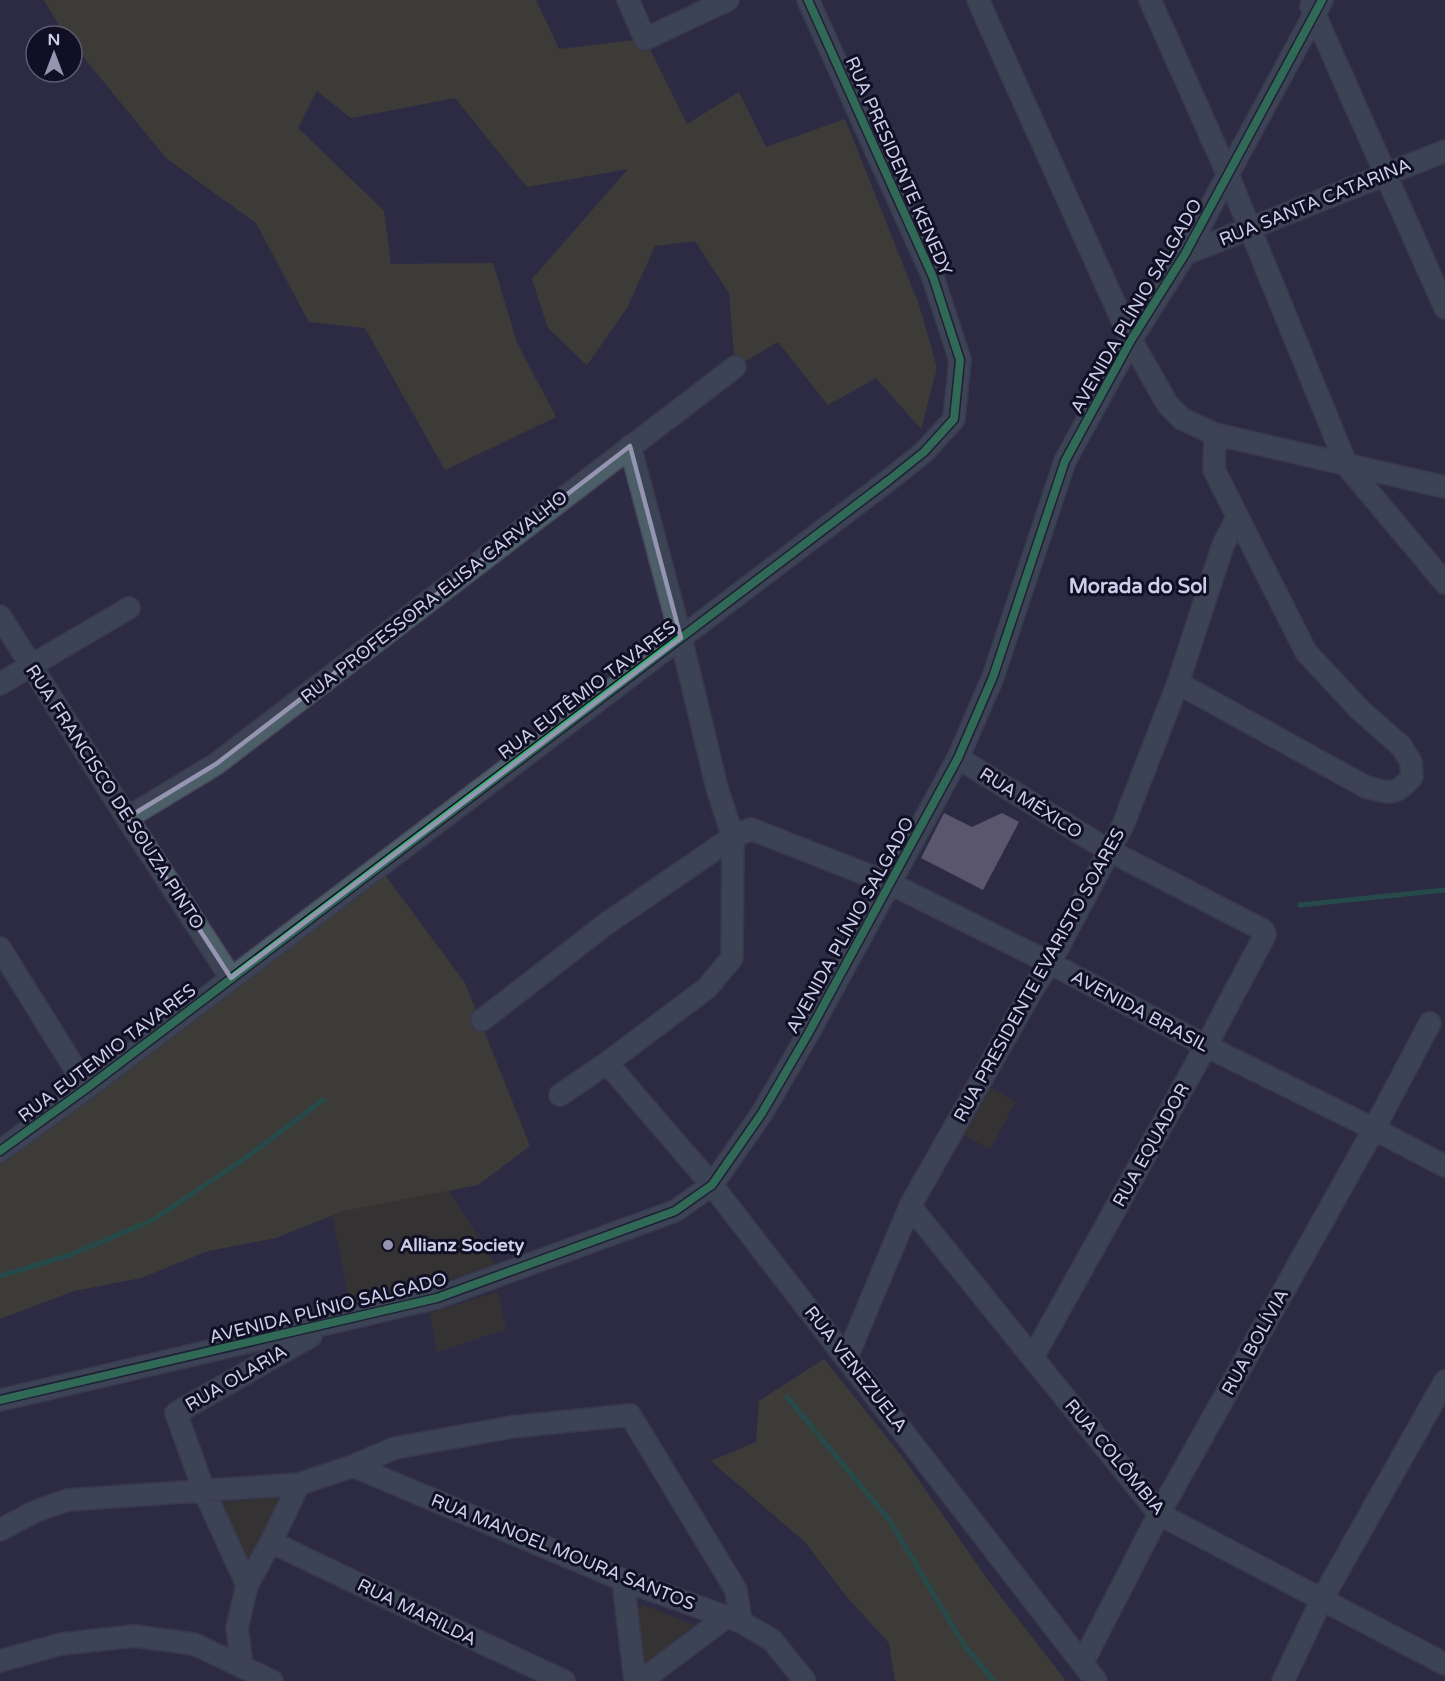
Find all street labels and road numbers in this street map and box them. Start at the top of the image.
street label: RUA PRESIDENTE KENEDY [841,53,958,279]
street label: RUA SANTA CATARINA [1216,153,1414,251]
street label: AVENIDA PLÍNIO SALGADO [1065,195,1207,417]
street label: RUA PROFESSORA ELISA CARVALHO [296,486,572,708]
street label: RUA EUTÊMIO TAVARES [494,616,680,764]
street label: RUA FRANCISCO DE SOUZA PINTO [21,660,209,934]
street label: RUA MÉXICO [976,763,1086,843]
street label: AVENIDA PLÍNIO SALGADO [781,813,919,1037]
street label: RUA PRESIDENTE EVARISTO SOARES [949,824,1129,1126]
street label: AVENIDA BRASIL [1067,965,1213,1057]
street label: RUA EUTEMIO TAVARES [14,979,200,1127]
street label: RUA EQUADOR [1108,1079,1194,1211]
street label: AVENIDA PLÍNIO SALGADO [207,1268,449,1348]
street label: RUA BOLÍVIA [1217,1285,1293,1399]
street label: RUA VENEZUELA [800,1301,912,1437]
street label: RUA OLARIA [181,1340,291,1416]
street label: RUA COLÔMBIA [1060,1395,1170,1519]
street label: RUA MANOEL MOURA SANTOS [428,1489,698,1615]
street label: RUA MARILDA [354,1574,480,1650]

